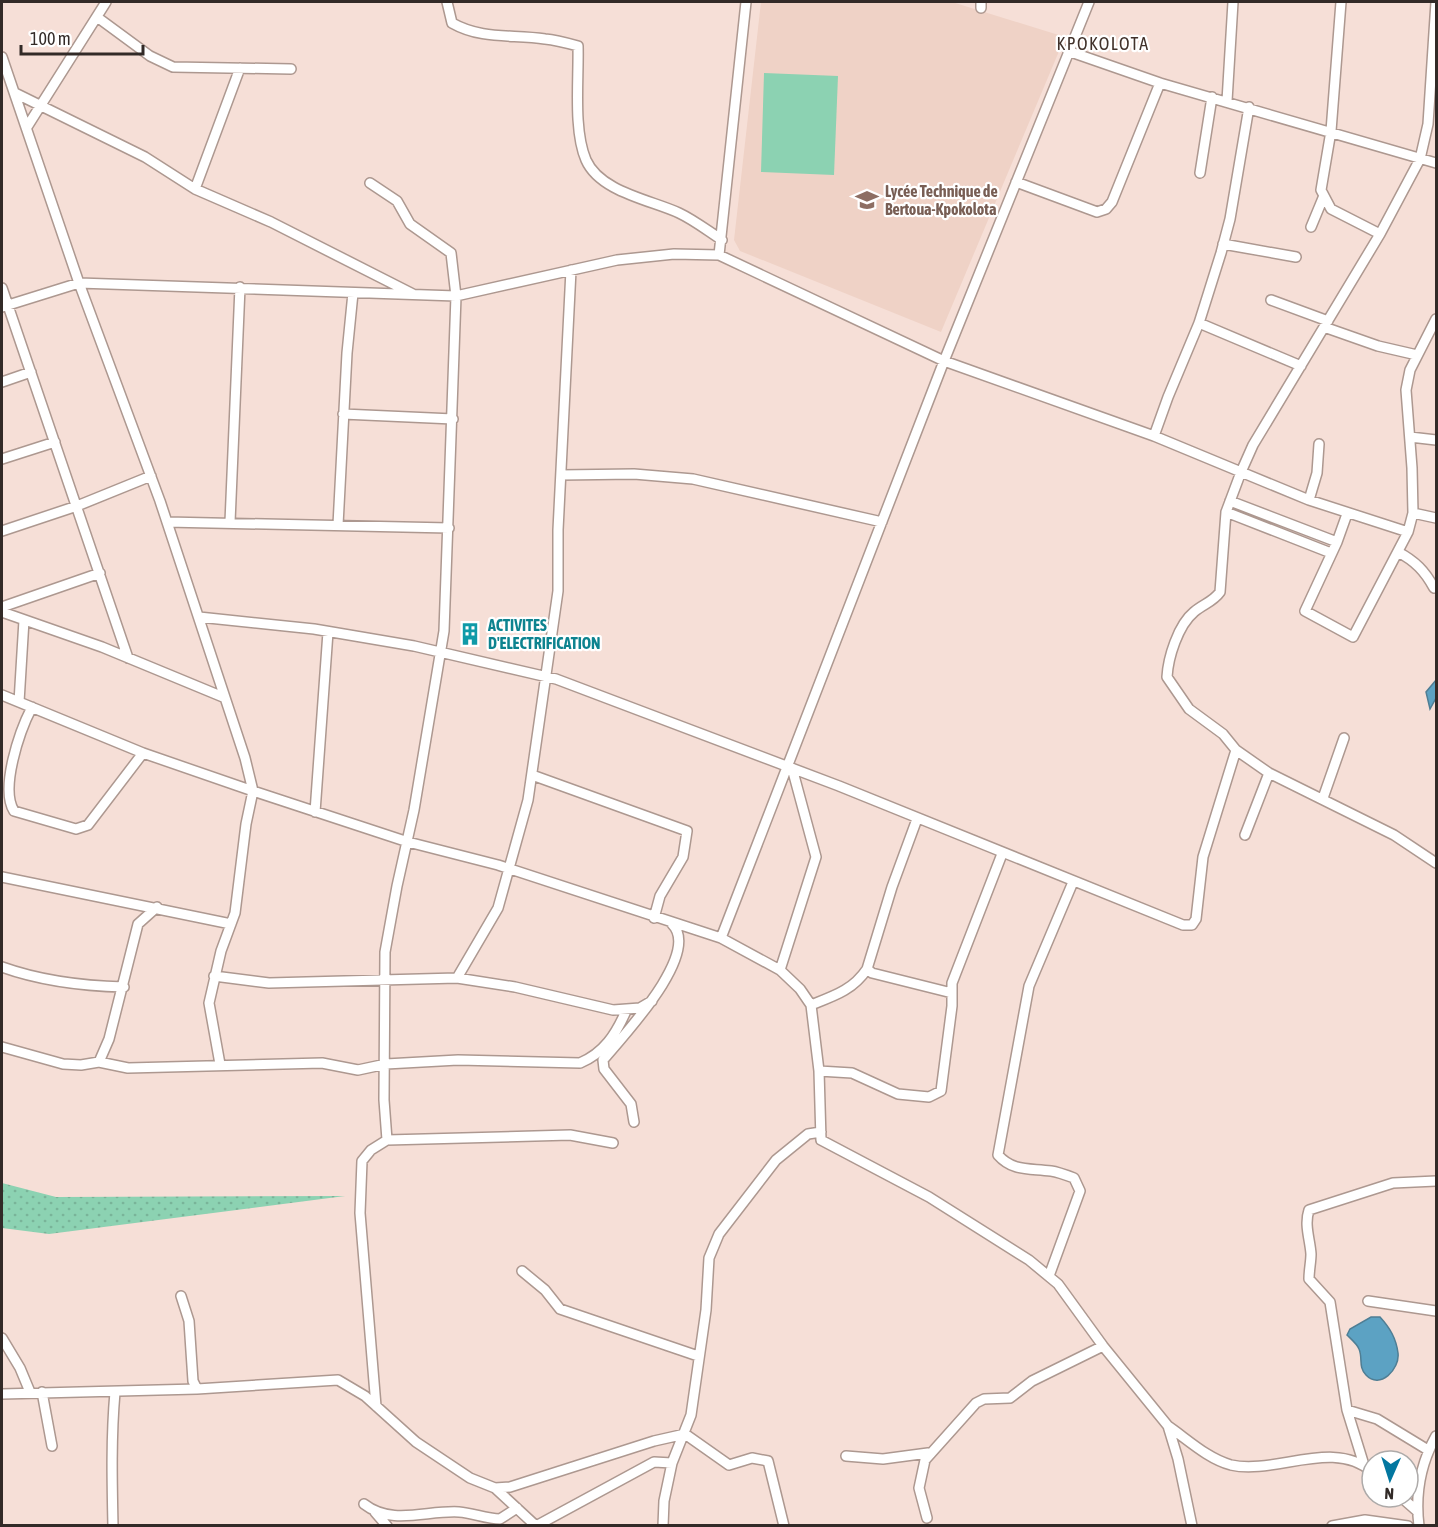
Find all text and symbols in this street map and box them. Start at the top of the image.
scale bar [21,18,142,56]
text: 100 m [30,28,71,49]
district label: KPOKOLOTA [1056,33,1150,54]
place label: Lycée Technique de Bertoua-Kpokolota [885,182,998,218]
school or university icon: Lycée Technique de Bertoua-Kpokolota [854,187,880,213]
place label: ACTIVITES D'ELECTRIFICATION [487,616,601,652]
building icon: ACTIVITES D'ELECTRIFICATION [457,621,483,647]
north arrow [1360,1449,1420,1509]
text: N [1384,1485,1394,1503]

